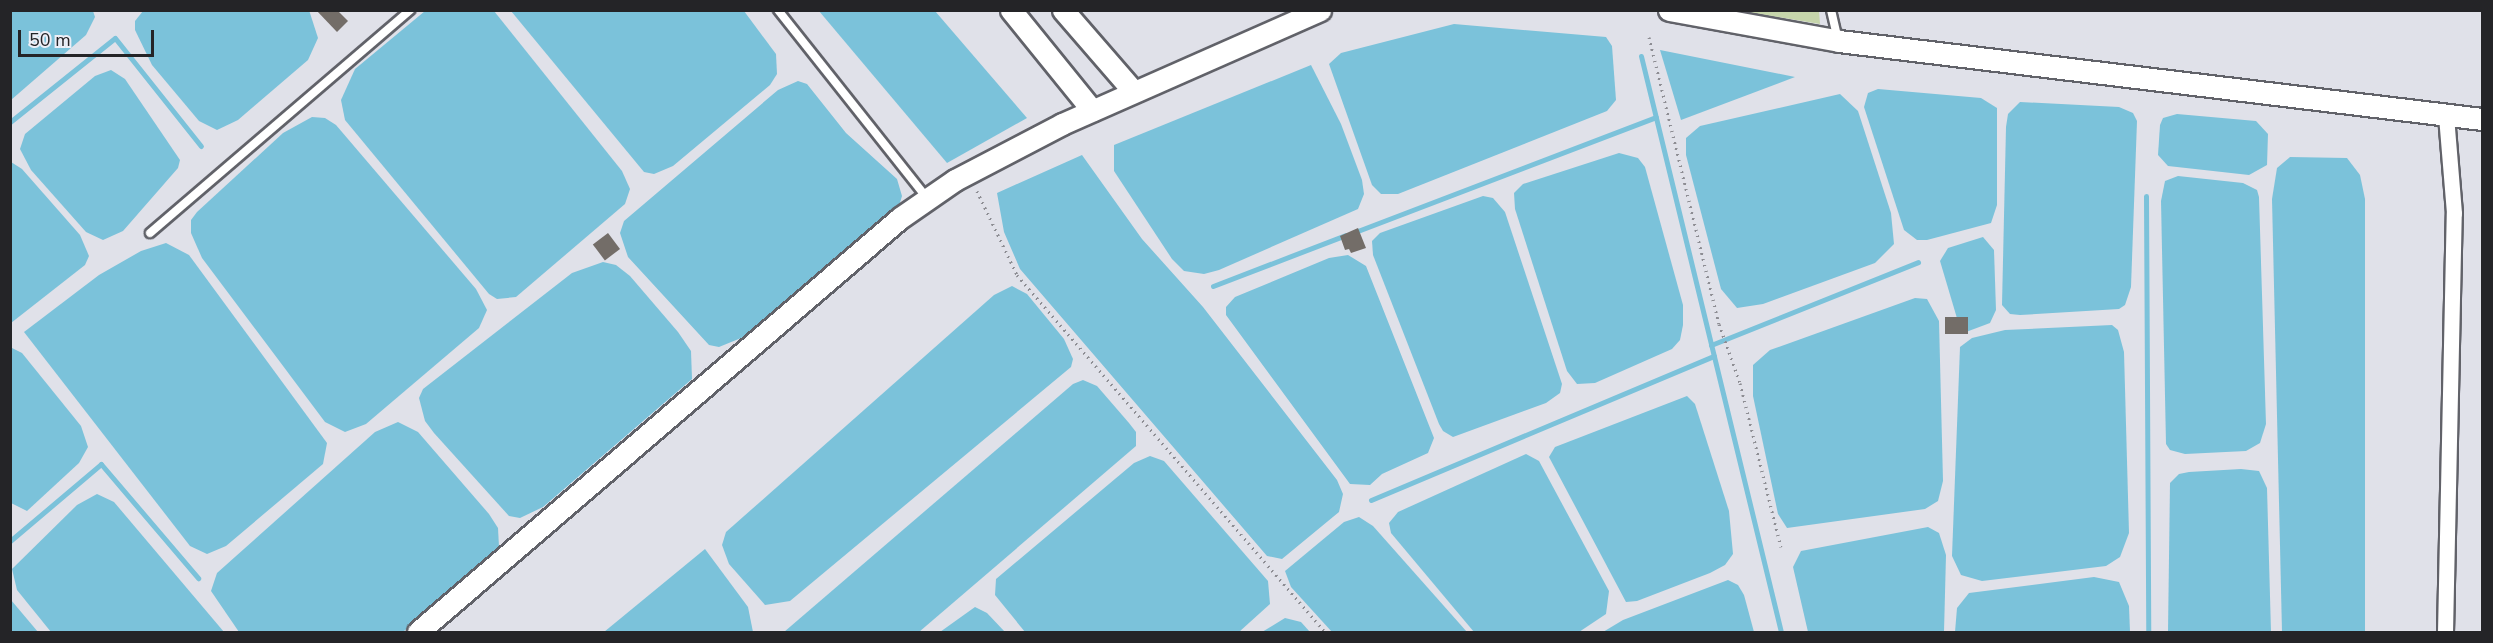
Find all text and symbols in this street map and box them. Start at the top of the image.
scale bar [21,18,158,56]
text: 50 m [29,28,71,52]

